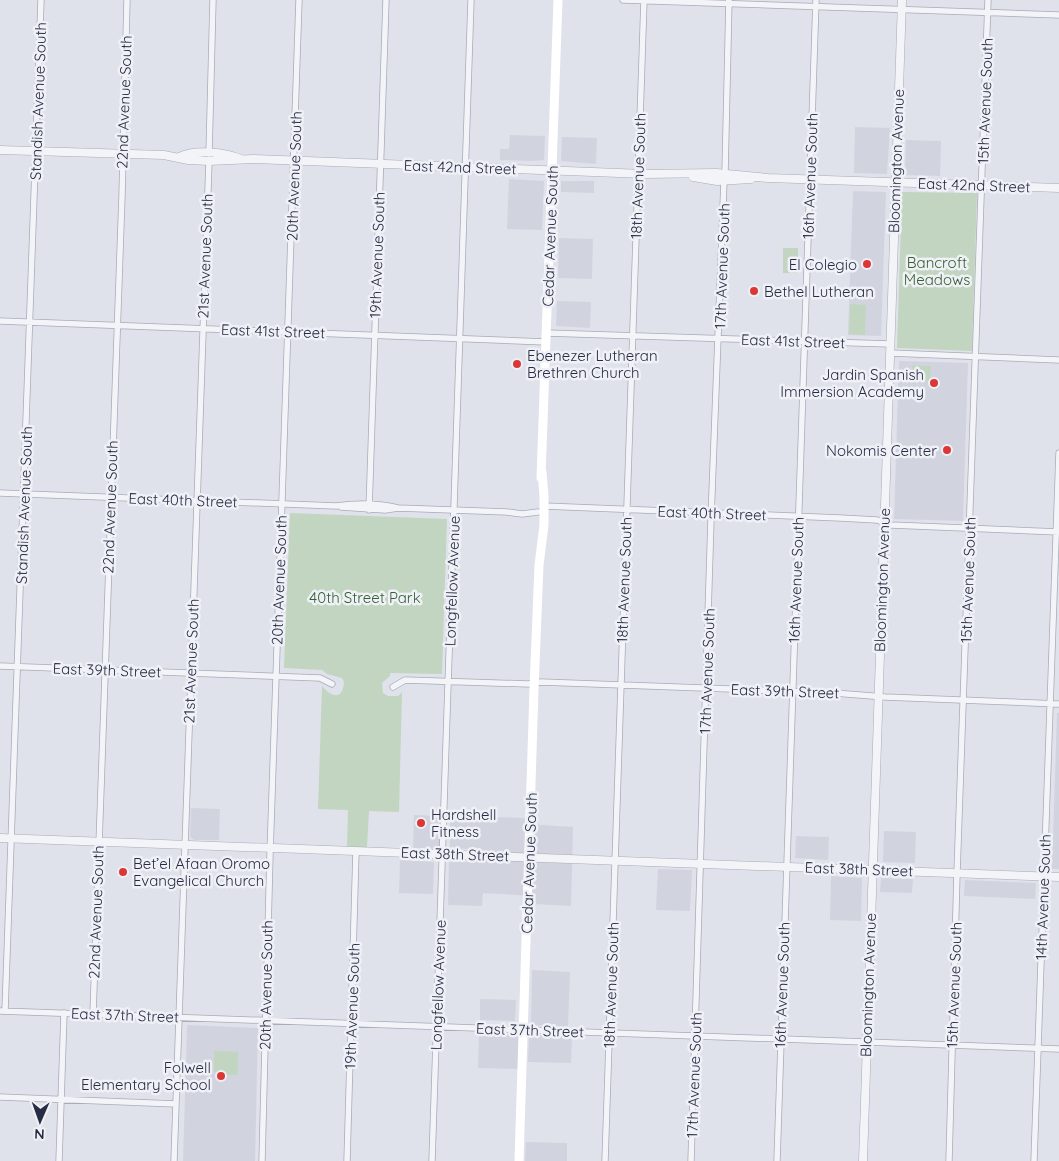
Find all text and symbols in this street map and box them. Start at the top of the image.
street label: Standish Avenue South [26,22,50,180]
street label: 22nd Avenue South [112,35,136,169]
street label: 15th Avenue South [973,37,997,165]
street label: Bloomington Avenue [884,89,908,233]
street label: 20th Avenue South [282,111,306,241]
street label: 18th Avenue South [626,113,650,239]
street label: 16th Avenue South [798,113,822,239]
street label: East 42nd Street [403,156,517,178]
street label: Cedar Avenue South [538,165,562,307]
street label: East 42nd Street [917,174,1031,196]
street label: 19th Avenue South [365,191,389,319]
street label: 21st Avenue South [193,193,217,319]
street label: 17th Avenue South [710,203,734,329]
park label: Bancroft Meadows [904,253,970,289]
place label: El Colegio [789,255,857,274]
marker: El Colegio [861,258,873,270]
place label: Bethel Lutheran [764,282,874,301]
marker: Bethel Lutheran [748,285,760,297]
street label: East 41st Street [221,320,325,342]
street label: East 41st Street [741,330,845,352]
place label: Ebenezer Lutheran Brethren Church [527,346,658,382]
marker: Ebenezer Lutheran Brethren Church [511,358,523,370]
place label: Jardin Spanish Immersion Academy [780,365,924,401]
marker: Jardin Spanish Immersion Academy [928,377,940,389]
street label: Standish Avenue South [12,426,36,584]
street label: 22nd Avenue South [98,440,122,574]
place label: Nokomis Center [826,441,937,460]
marker: Nokomis Center [941,444,953,456]
street label: East 40th Street [128,489,238,511]
street label: East 40th Street [657,502,767,524]
street label: Bloomington Avenue [870,508,894,652]
street label: 20th Avenue South [267,515,291,645]
street label: Longfellow Avenue [440,515,464,647]
street label: 15th Avenue South [956,516,980,644]
street label: 18th Avenue South [612,517,636,643]
street label: 16th Avenue South [784,517,808,643]
park label: 40th Street Park [309,588,421,607]
street label: 21st Avenue South [179,598,203,724]
street label: 17th Avenue South [695,608,719,734]
street label: East 39th Street [52,659,162,681]
street label: East 39th Street [730,680,840,702]
street label: Cedar Avenue South [517,792,541,934]
place label: Hardshell Fitness [431,805,496,841]
marker: Hardshell Fitness [415,817,427,829]
street label: 14th Avenue South [1031,834,1055,960]
street label: East 38th Street [400,843,510,865]
street label: 22nd Avenue South [84,845,108,979]
place label: Bet’el Afaan Oromo Evangelical Church [133,854,270,890]
street label: East 38th Street [804,858,914,880]
marker: Bet’el Afaan Oromo Evangelical Church [117,866,129,878]
street label: Bloomington Avenue [856,913,880,1057]
street label: Longfellow Avenue [426,919,450,1051]
street label: 20th Avenue South [255,920,277,1050]
street label: 15th Avenue South [942,921,966,1049]
street label: 18th Avenue South [599,922,623,1048]
street label: 16th Avenue South [770,922,794,1048]
street label: 19th Avenue South [340,942,364,1070]
street label: East 37th Street [71,1004,179,1026]
street label: 17th Avenue South [682,1012,706,1138]
street label: East 37th Street [476,1019,584,1041]
place label: Folwell Elementary School [81,1058,211,1094]
marker: Folwell Elementary School [215,1070,227,1082]
north arrow [15,1096,65,1146]
text: N [34,1125,45,1143]

